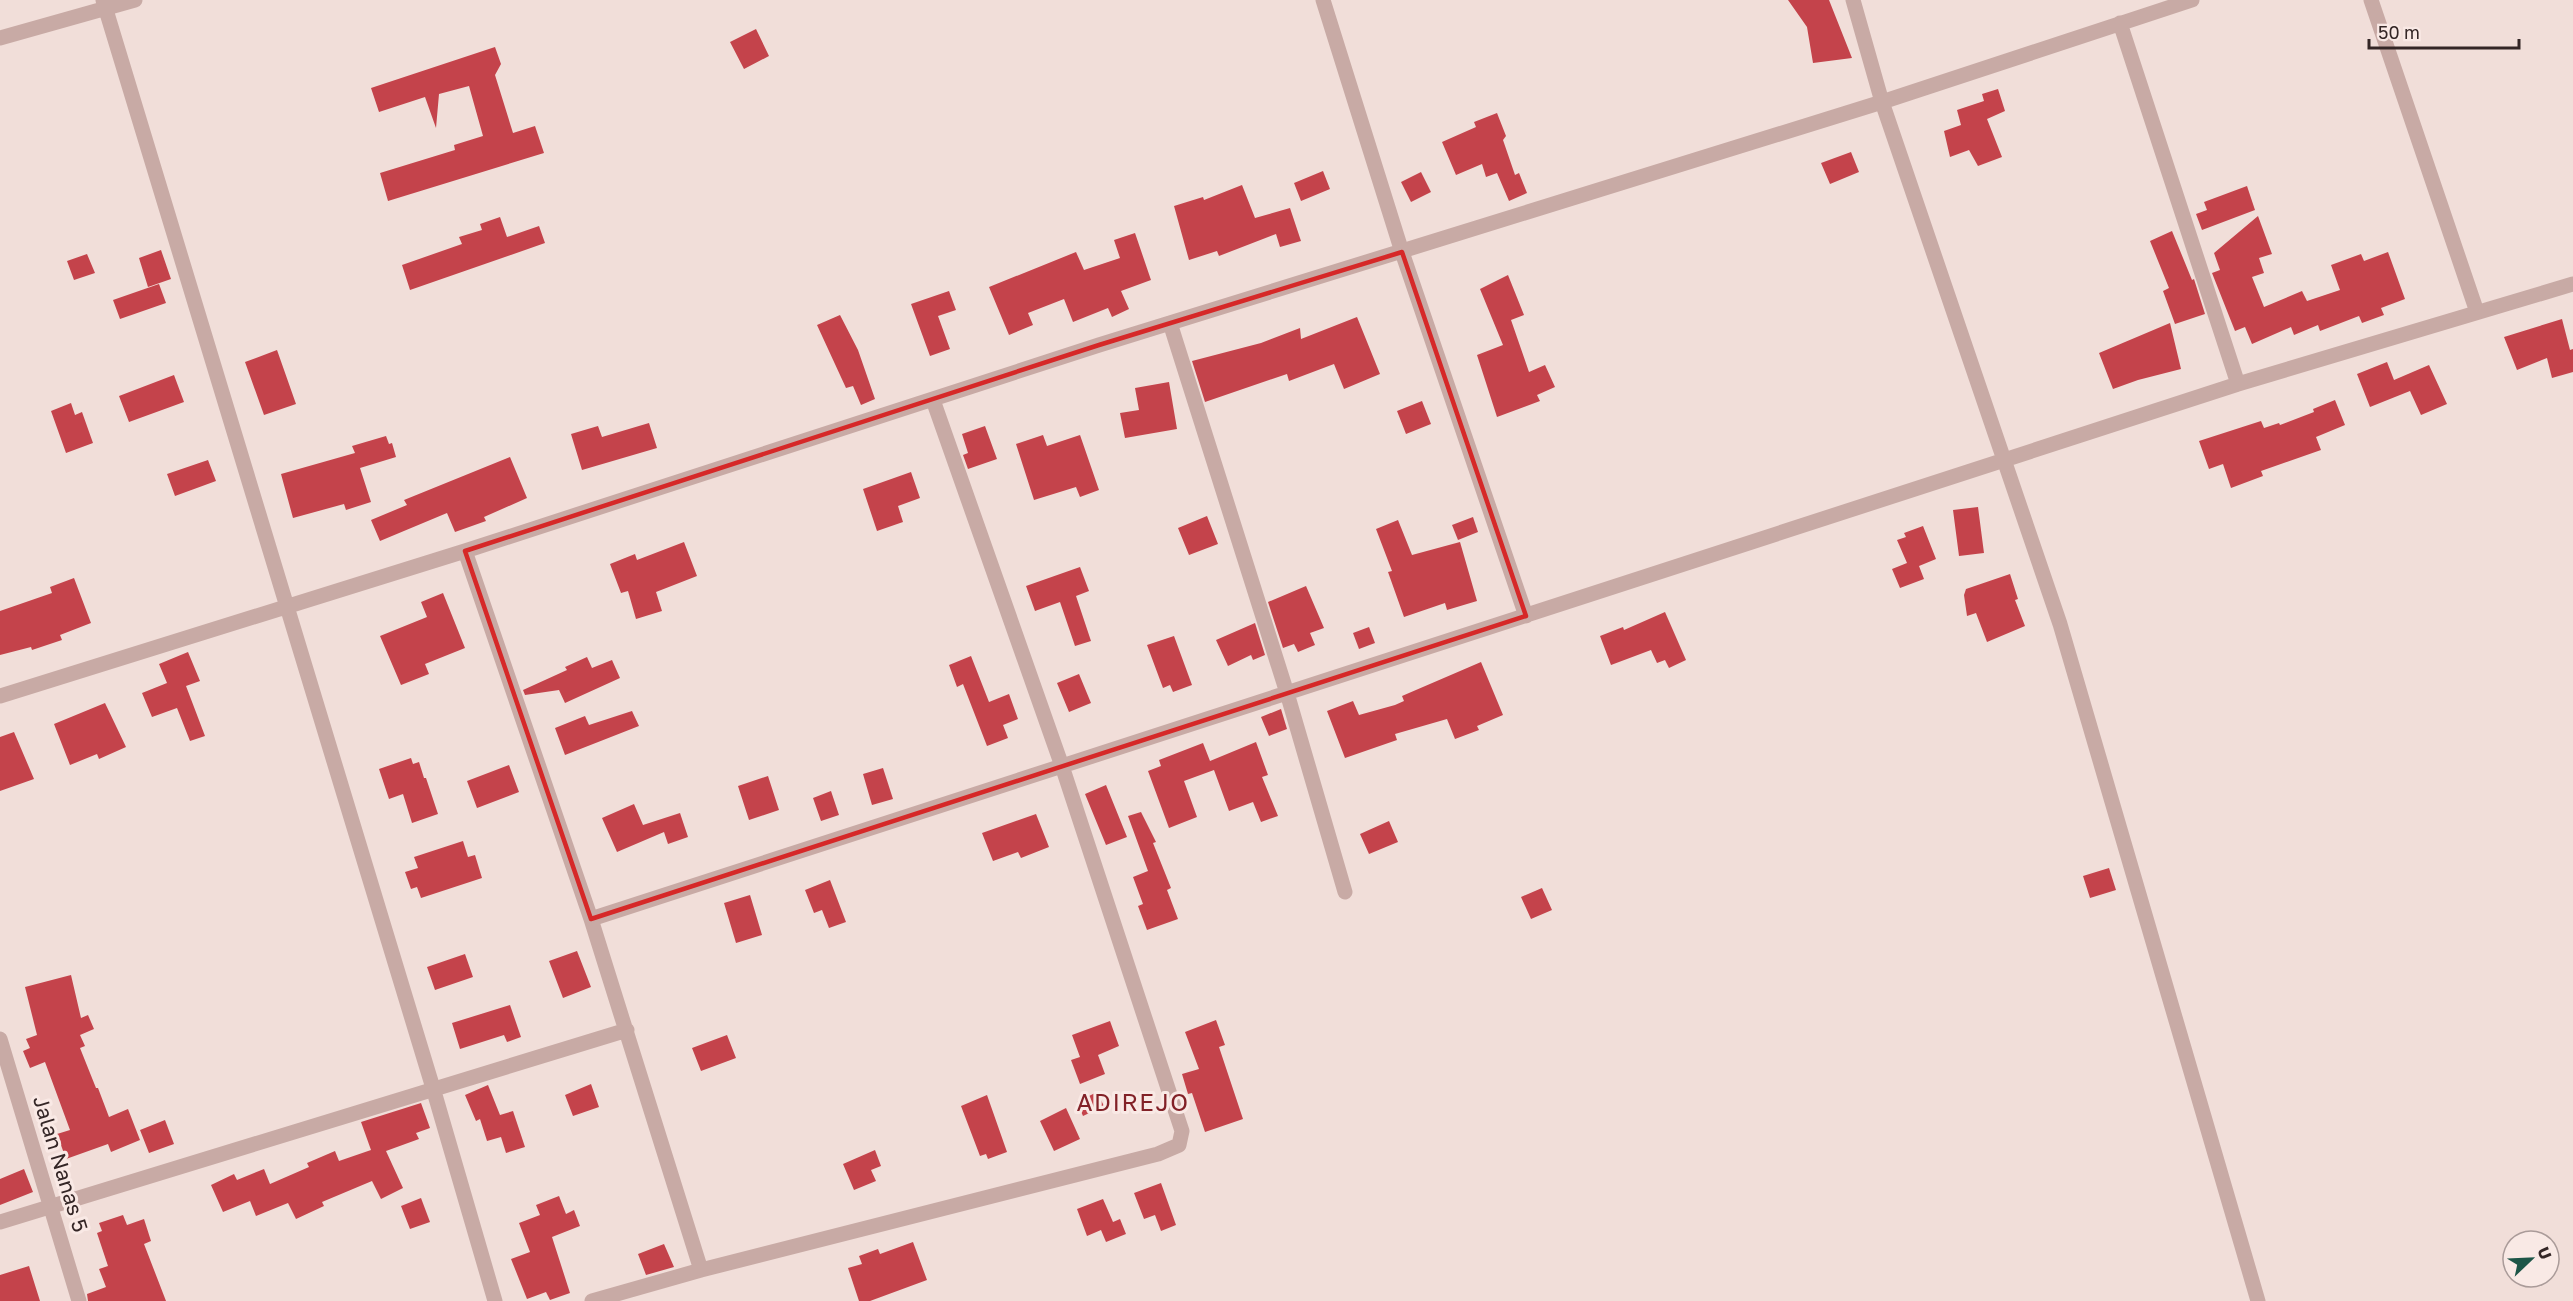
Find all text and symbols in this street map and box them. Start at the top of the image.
scale bar [2369,12,2519,50]
text: 50 m [2378,21,2420,43]
district label: ADIREJO [1077,1087,1189,1116]
street label: Jalan Nanas 5 [28,1092,94,1235]
north arrow [2501,1229,2561,1289]
text: U [2533,1244,2556,1262]

